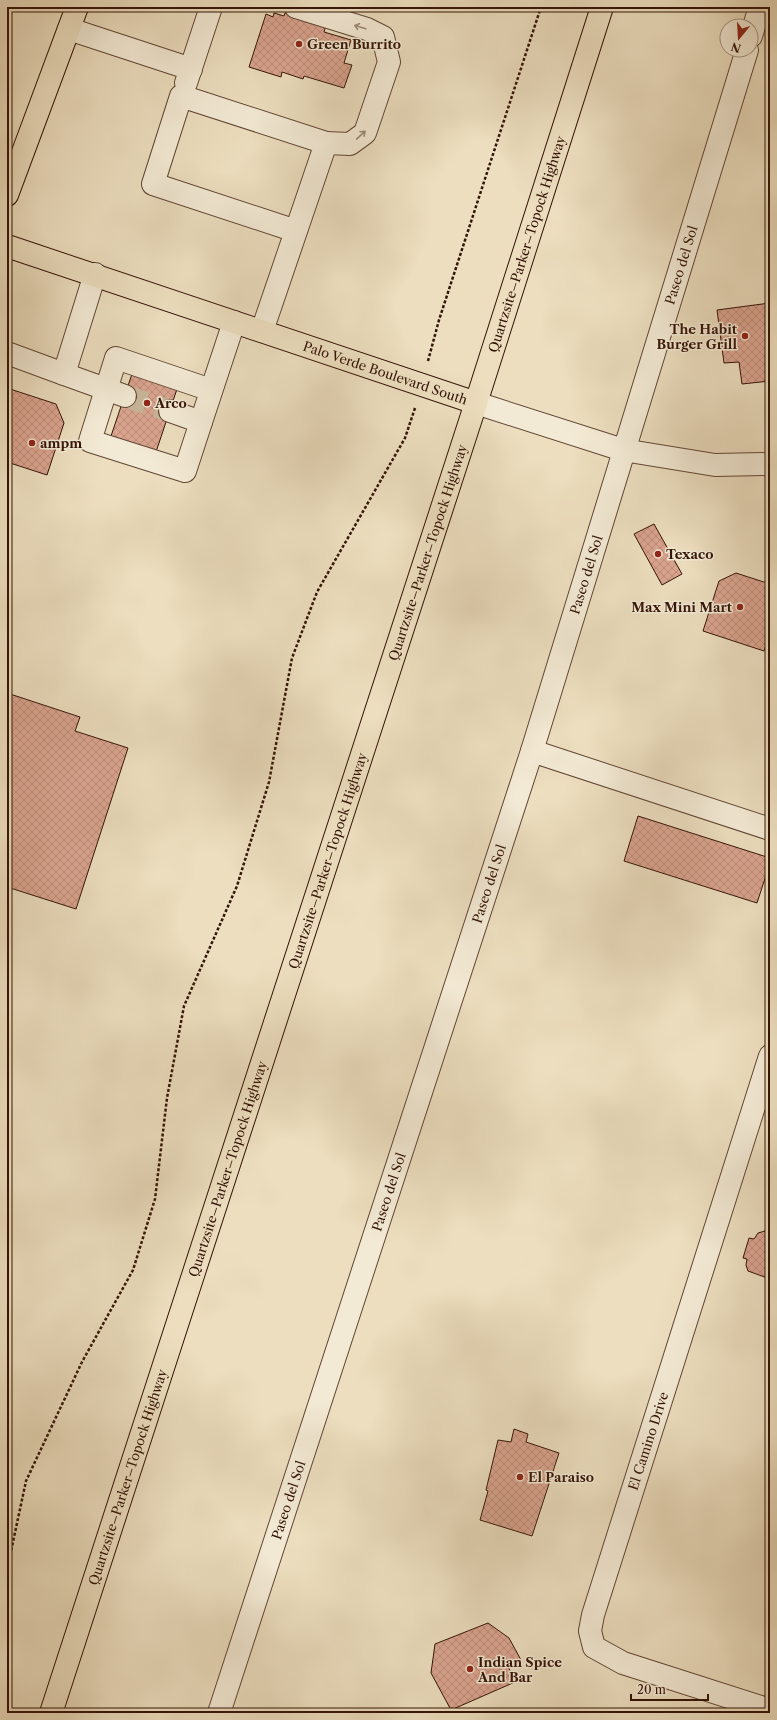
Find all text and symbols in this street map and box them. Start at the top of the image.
north arrow [719,18,759,58]
one-way arrow [354,23,367,30]
place label: Green Burrito [307,36,401,52]
marker: Green Burrito [294,39,304,49]
text: N [729,39,743,56]
one-way arrow [356,130,366,140]
street label: Quartzsite–Parker–Topock Highway [485,133,569,354]
street label: Paseo del Sol [661,223,701,306]
place label: The Habit Burger Grill [657,321,738,352]
marker: The Habit Burger Grill [740,331,750,341]
street label: Palo Verde Boulevard South [301,338,470,408]
place label: Arco [154,395,187,411]
marker: Arco [142,398,152,408]
place label: ampm [40,435,82,451]
marker: ampm [27,438,37,448]
street label: Quartzsite–Parker–Topock Highway [385,442,470,663]
street label: Paseo del Sol [566,533,606,616]
place label: Texaco [666,546,714,562]
marker: Texaco [653,549,663,559]
place label: Max Mini Mart [631,599,733,615]
marker: Max Mini Mart [735,602,745,612]
street label: Quartzsite–Parker–Topock Highway [285,750,370,971]
street label: Paseo del Sol [469,842,509,925]
street label: Quartzsite–Parker–Topock Highway [185,1058,270,1279]
street label: Paseo del Sol [368,1150,409,1233]
street label: Quartzsite–Parker–Topock Highway [85,1366,170,1587]
street label: El Camino Drive [625,1390,671,1492]
street label: Paseo del Sol [268,1458,309,1541]
place label: El Paraiso [528,1469,594,1485]
marker: El Paraiso [515,1472,525,1482]
place label: Indian Spice And Bar [477,1654,562,1685]
marker: Indian Spice And Bar [465,1664,475,1674]
scale bar [631,1676,708,1702]
text: 20 m [637,1682,666,1697]

